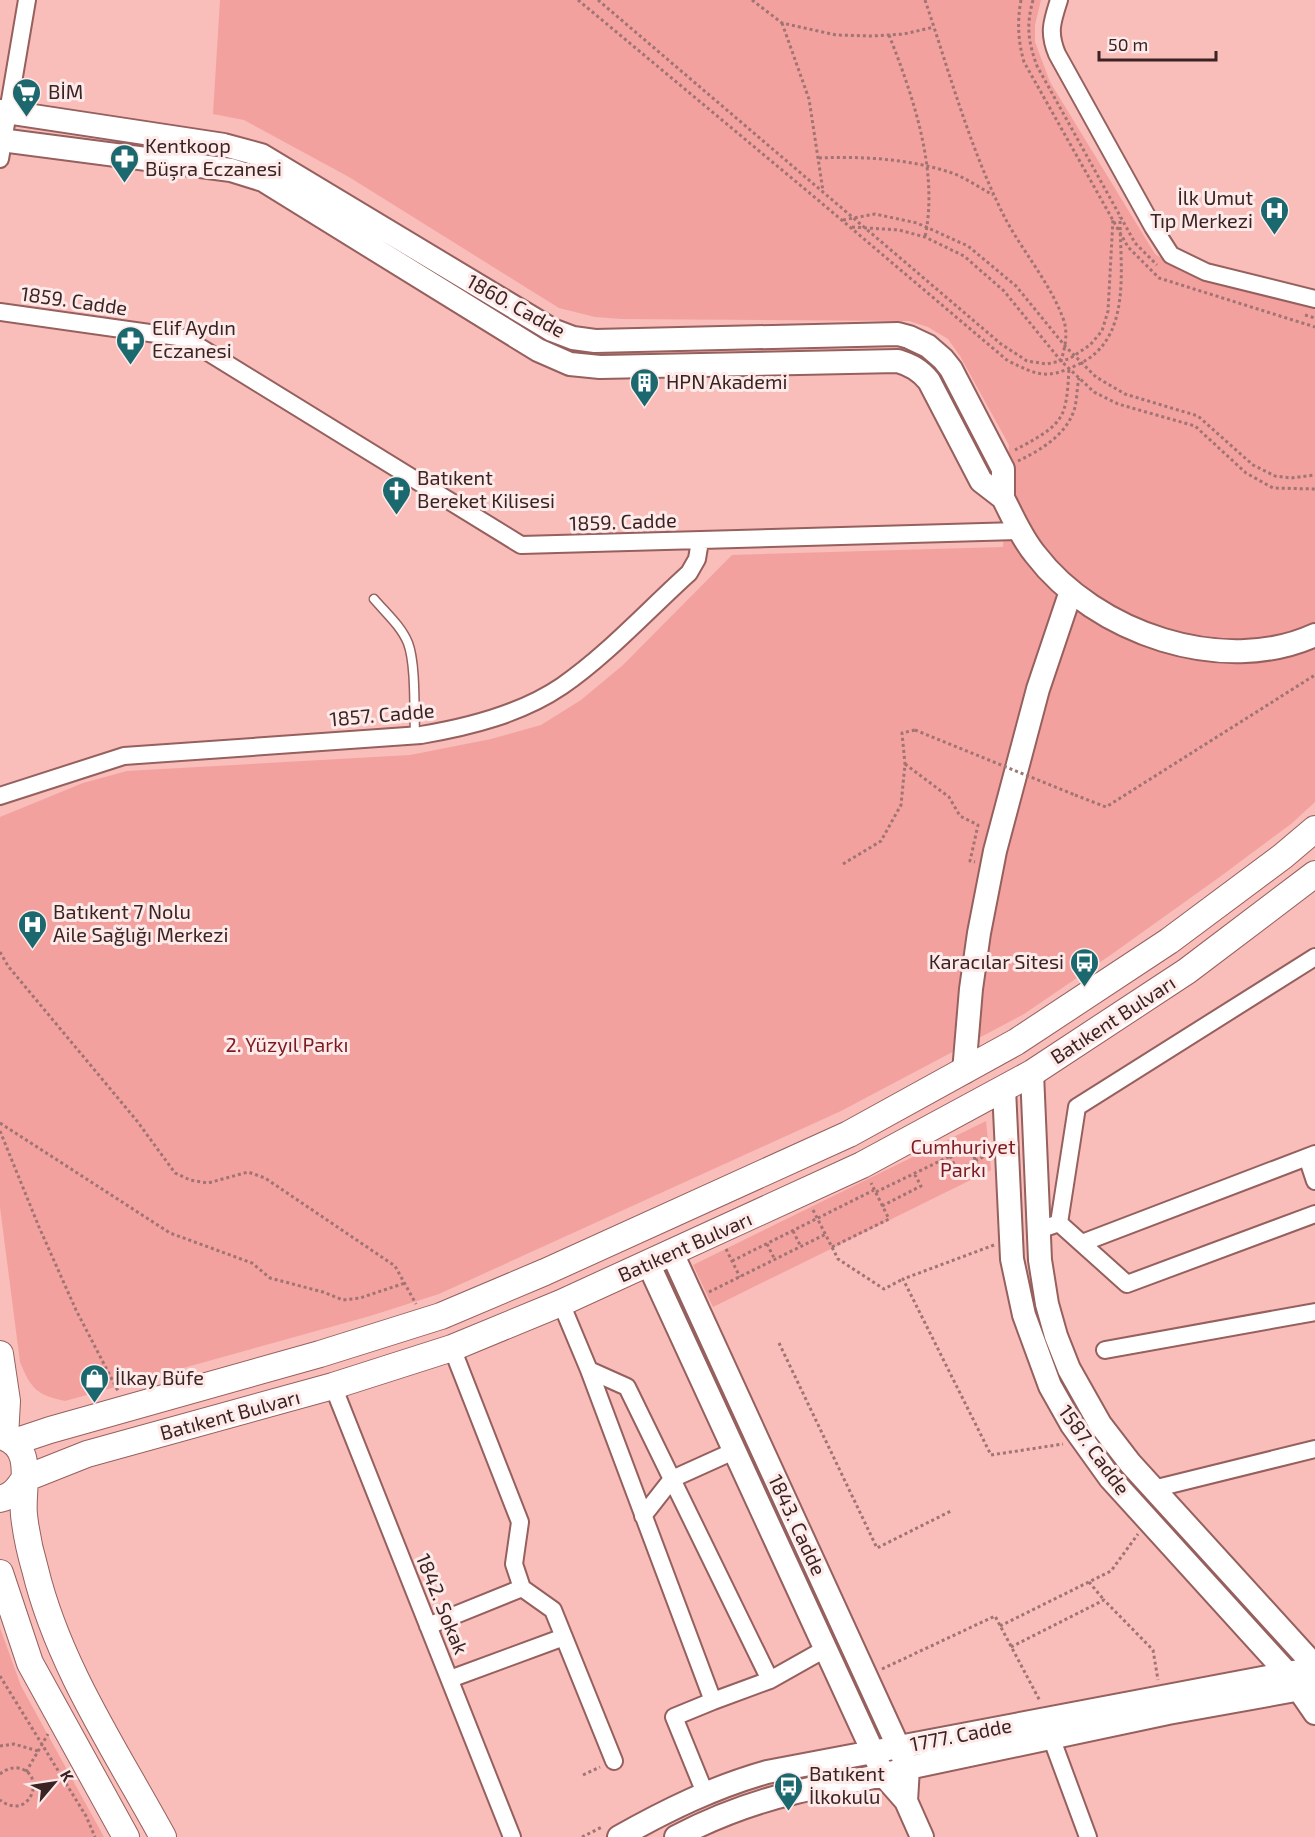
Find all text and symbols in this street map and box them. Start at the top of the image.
scale bar [1099,24,1216,62]
text: 50 m [1108,33,1148,55]
supermarket icon: BİM [11,76,43,118]
place label: BİM [48,79,83,103]
place label: Kentkoop Büşra Eczanesi [145,133,282,181]
pharmacy icon: Kentkoop Büşra Eczanesi [108,142,140,184]
place label: İlk Umut Tıp Merkezi [1150,185,1253,232]
hospital icon: İlk Umut Tıp Merkezi [1258,194,1290,236]
street label: 1860. Cadde [463,268,570,342]
street label: 1859. Cadde [19,281,129,319]
place label: Elif Aydın Eczanesi [152,315,236,362]
pharmacy icon: Elif Aydın Eczanesi [115,324,147,366]
building icon: HPN Akademi [629,366,661,408]
place label: HPN Akademi [666,369,788,393]
place label: Batıkent Bereket Kilisesi [417,465,555,512]
church icon: Batıkent Bereket Kilisesi [380,474,412,516]
street label: 1859. Cadde [569,507,677,535]
street label: 1857. Cadde [328,697,435,731]
place label: Batıkent 7 Nolu Aile Sağlığı Merkezi [53,899,229,946]
hospital icon: Batıkent 7 Nolu Aile Sağlığı Merkezi [16,908,48,950]
bus stop icon: Karacılar Sitesi [1069,946,1101,988]
place label: Karacılar Sitesi [929,949,1064,973]
street label: Batıkent Bulvarı [1045,970,1179,1068]
park label: 2. Yüzyıl Parkı [226,1032,348,1056]
park label: Cumhuriyet Parkı [910,1134,1016,1181]
street label: Batıkent Bulvarı [614,1206,755,1286]
shop icon: İlkay Büfe [78,1362,110,1404]
place label: İlkay Büfe [115,1365,204,1389]
street label: Batıkent Bulvarı [157,1384,302,1444]
street label: 1587. Cadde [1054,1400,1135,1499]
street label: 1843. Cadde [764,1470,832,1579]
street label: 1842. Sokak [412,1550,474,1658]
street label: 1777. Cadde [908,1712,1014,1756]
north arrow [24,1753,84,1813]
place label: Batıkent İlkokulu [809,1761,885,1808]
text: K [57,1766,79,1785]
bus stop icon: Batıkent İlkokulu [772,1770,804,1812]

